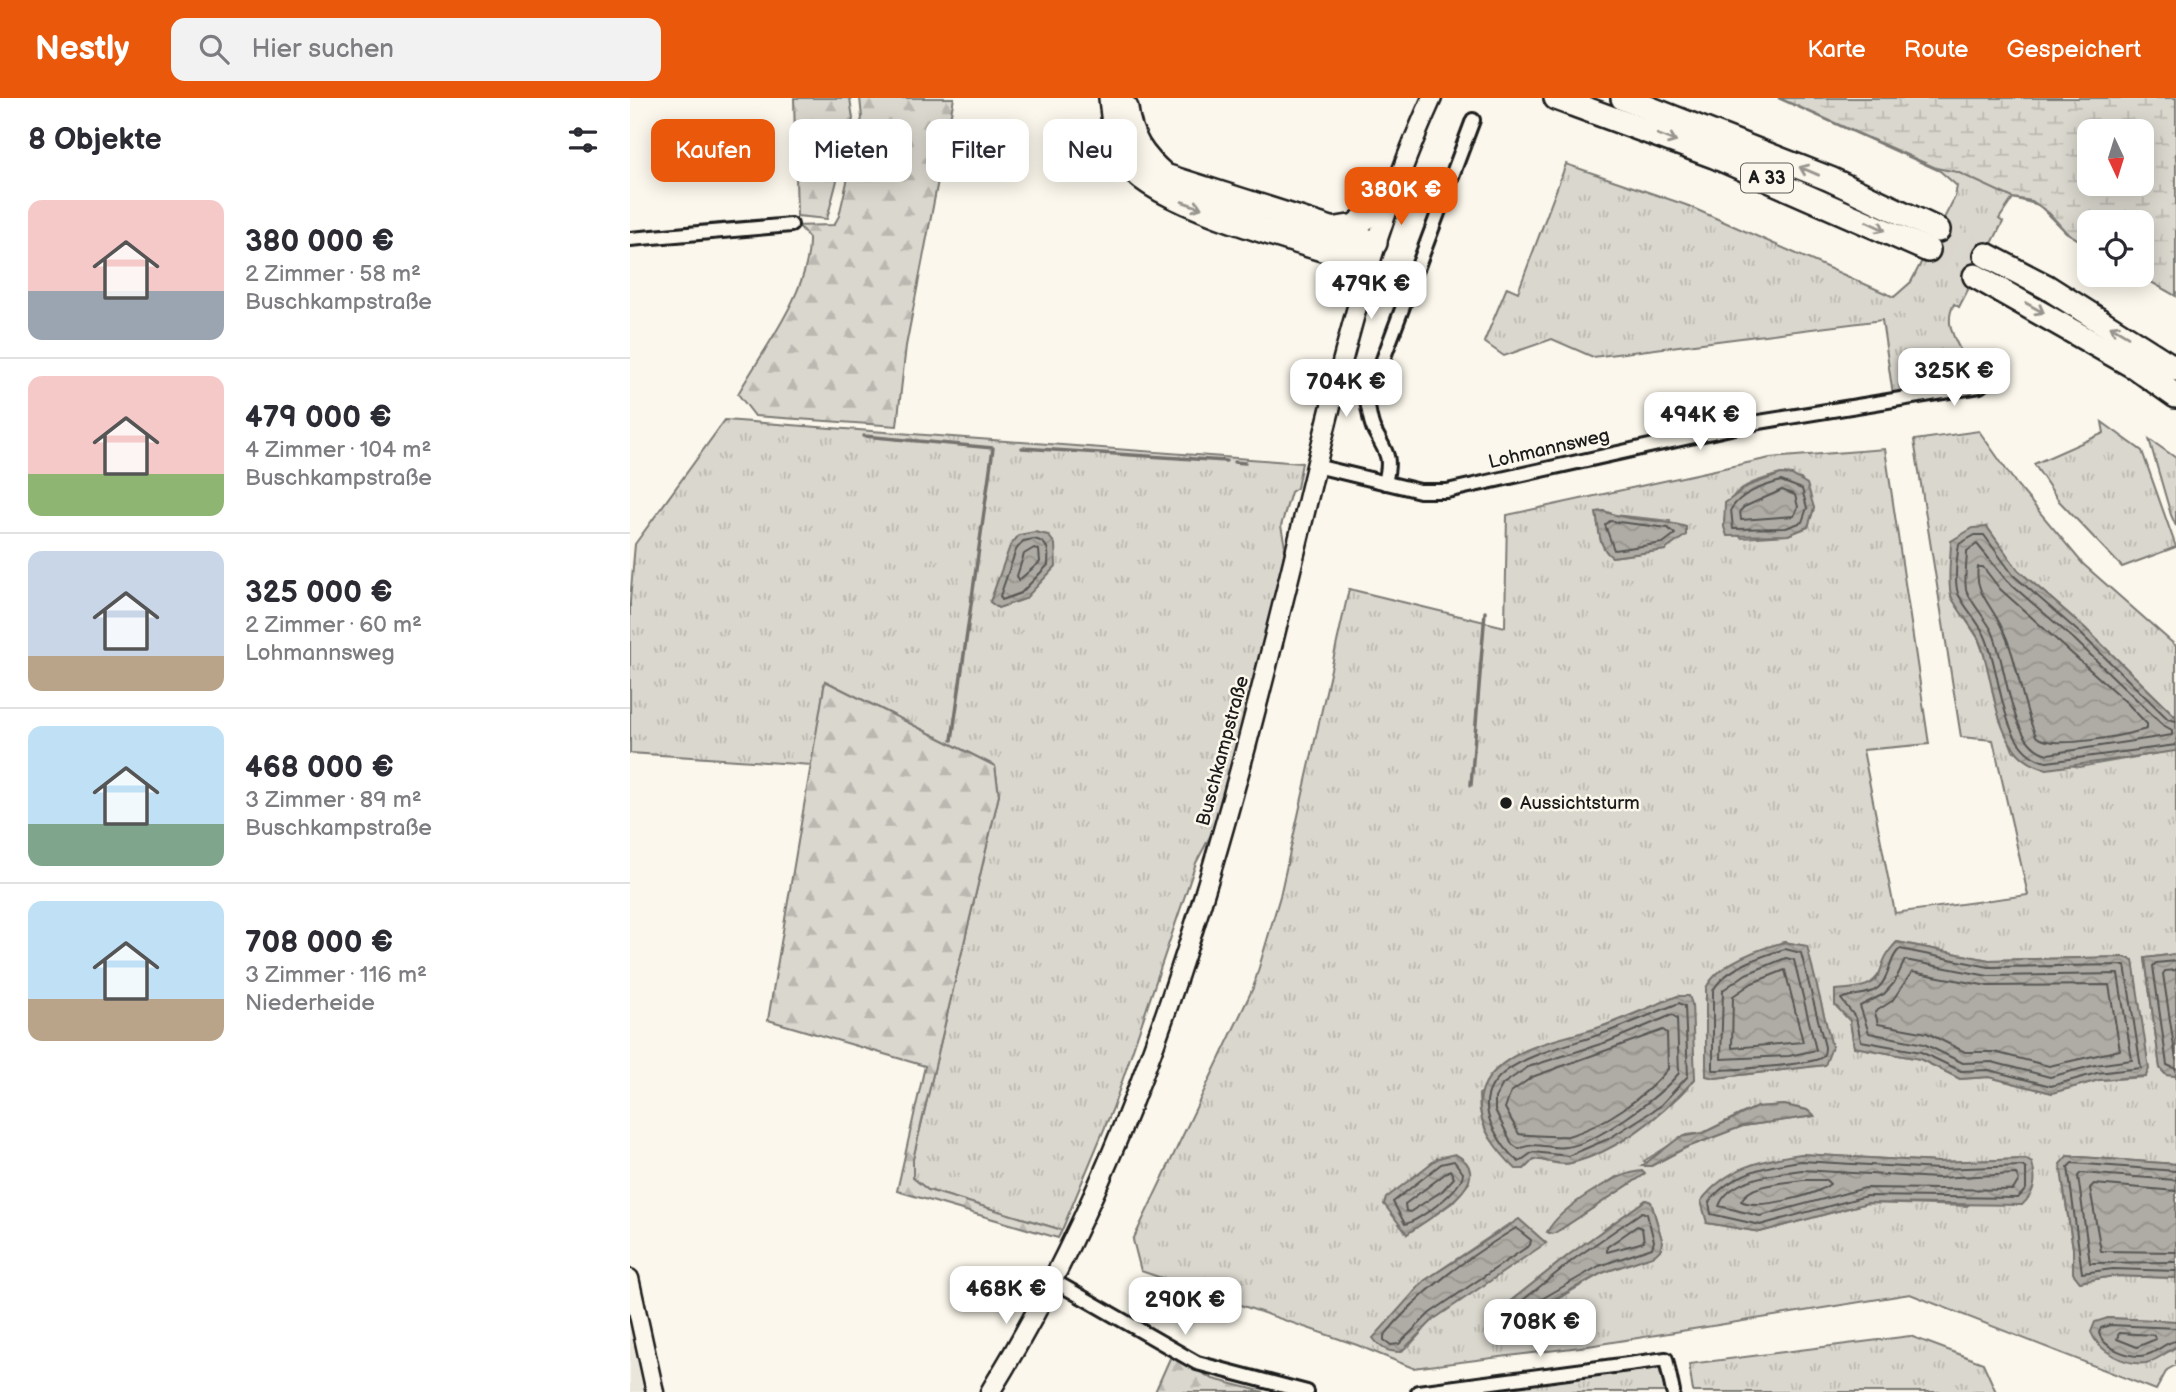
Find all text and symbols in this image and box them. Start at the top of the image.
search box [171,18,661,81]
text: Nestly [35,29,129,69]
icon: search [195,30,233,68]
text: Hier suchen [251,34,394,65]
text: Karte [1807,35,1866,64]
text: Route [1904,35,1969,64]
text: Gespeichert [2007,35,2141,64]
chip: Kaufen [651,119,775,182]
chip: Mieten [789,119,912,182]
chip: Filter [926,119,1029,182]
chip: Neu [1043,119,1137,182]
north arrow [2077,119,2154,196]
map controls [2077,119,2154,287]
icon: filters [564,121,602,159]
text: 8 Objekte [28,122,162,158]
one-way arrow [1655,132,1677,145]
road number: A 33 [1741,164,1793,192]
one-way arrow [1799,164,1821,177]
pin: 380K € [1344,167,1458,227]
text: 380K € [1361,176,1441,204]
one-way arrow [1181,200,1203,212]
button: locate [2077,210,2154,287]
one-way arrow [1865,220,1886,234]
text: 380 000 € [245,224,394,260]
icon: home [84,228,168,312]
text: 2 Zimmer · 58 m² [245,260,421,288]
pin: 479K € [1314,262,1428,321]
text: 479K € [1332,270,1410,298]
text: Buschkampstraße [245,288,432,316]
one-way arrow [2024,301,2044,315]
one-way arrow [2110,324,2129,339]
pin: 325K € [1897,348,2011,408]
text: 325K € [1914,357,1994,385]
pin: 704K € [1289,360,1403,419]
text: 704K € [1306,368,1386,396]
pin: 494K € [1643,392,1757,452]
text: 479 000 € [245,400,392,436]
text: 494K € [1660,401,1740,429]
icon: home [84,404,168,488]
street label: Lohmannsweg [1486,424,1612,474]
text: 4 Zimmer · 104 m² [245,436,431,464]
text: Buschkampstraße [245,464,432,492]
text: 325 000 € [245,575,393,611]
icon: home [84,579,168,663]
text: 2 Zimmer · 60 m² [245,611,422,639]
text: Lohmannsweg [245,639,395,667]
street label: Buschkampstraße [1192,673,1254,829]
text: 468 000 € [245,750,394,786]
icon: home [84,754,168,838]
text: 3 Zimmer · 89 m² [245,786,422,814]
place label: Aussichtsturm [1520,792,1640,815]
marker: Aussichtsturm [1498,795,1514,811]
text: Buschkampstraße [245,814,432,842]
text: 708 000 € [245,925,393,961]
icon: home [84,929,168,1013]
text: 3 Zimmer · 116 m² [245,961,427,989]
text: Niederheide [245,989,375,1017]
pin: 468K € [949,1266,1063,1326]
text: 468K € [966,1275,1046,1303]
pin: 290K € [1128,1278,1242,1337]
text: 290K € [1145,1286,1225,1314]
pin: 708K € [1483,1300,1597,1359]
text: 708K € [1500,1308,1580,1336]

